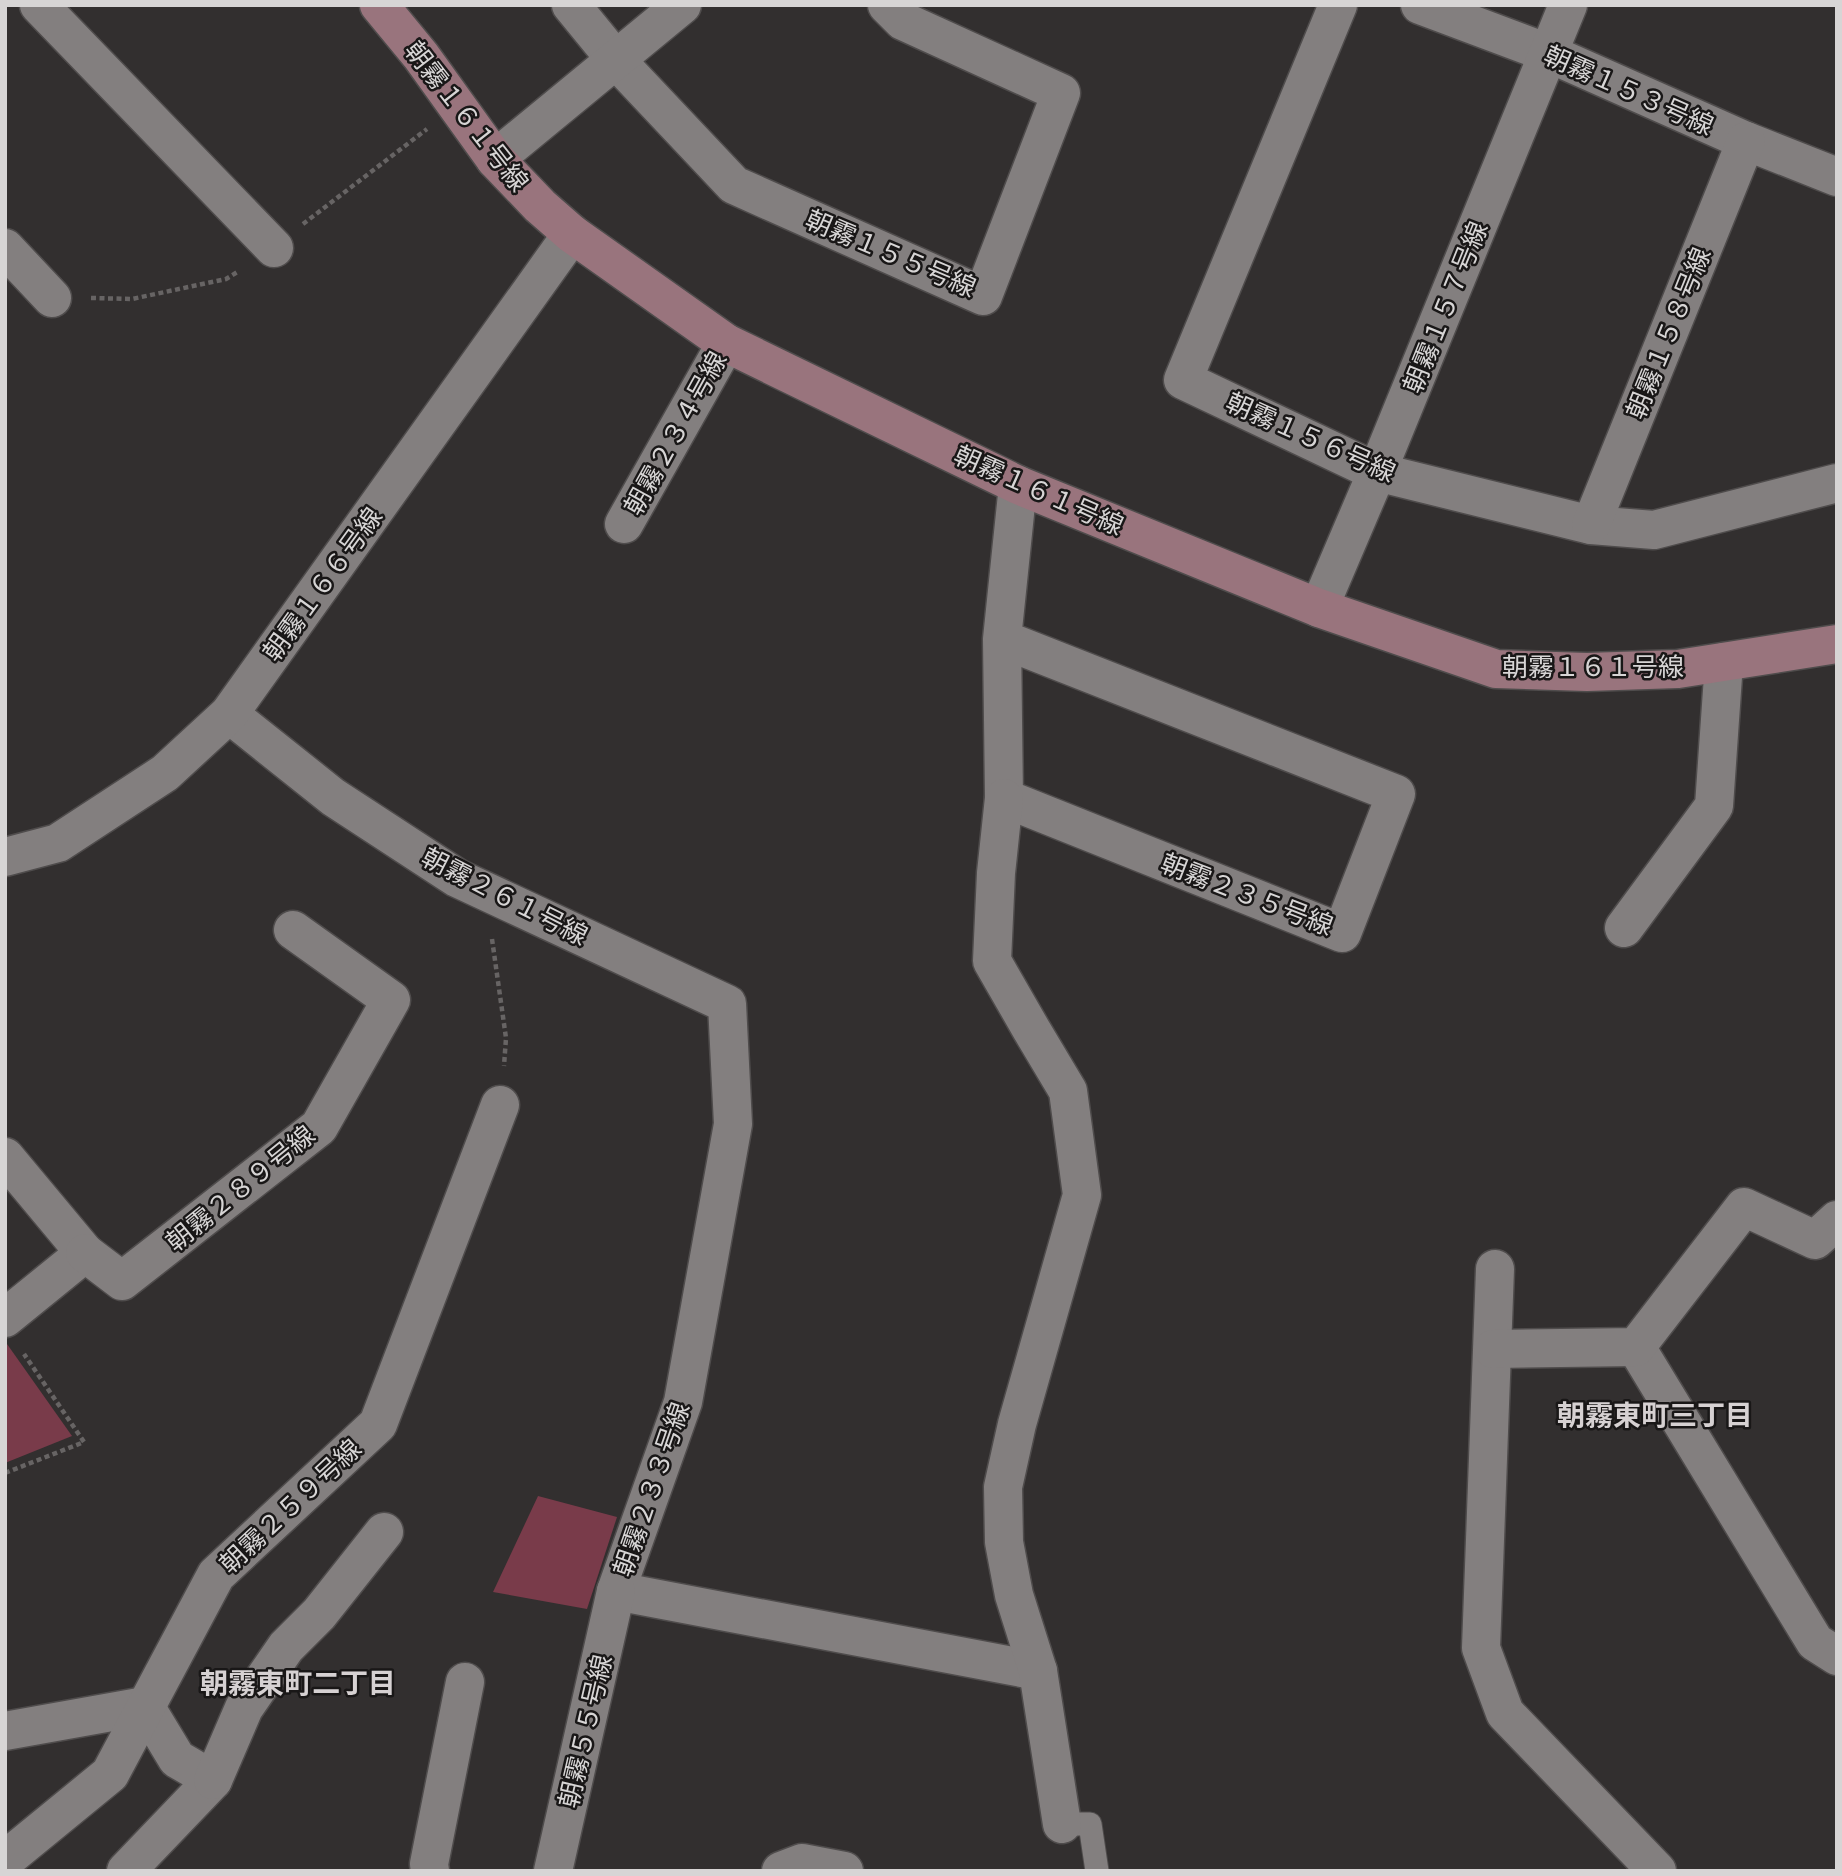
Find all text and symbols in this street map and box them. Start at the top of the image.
street label: 朝霧１６１号線 [398,34,536,198]
street label: 朝霧１５３号線 [1539,38,1719,142]
street label: 朝霧１５５号線 [801,202,981,304]
street label: 朝霧１５７号線 [1396,216,1494,398]
street label: 朝霧１５８号線 [1619,242,1717,424]
street label: 朝霧２３４号線 [616,345,734,521]
street label: 朝霧１５６号線 [1221,385,1401,489]
street label: 朝霧１６１号線 [949,438,1129,542]
street label: 朝霧１６６号線 [255,501,389,667]
street label: 朝霧１６１号線 [1502,650,1684,683]
street label: 朝霧２６１号線 [416,840,594,952]
street label: 朝霧２３５号線 [1156,846,1338,942]
street label: 朝霧２８９号線 [159,1118,321,1258]
district label: 朝霧東町三丁目 [1557,1397,1753,1432]
street label: 朝霧２３３号線 [606,1398,696,1580]
street label: 朝霧２５９号線 [212,1432,368,1580]
street label: 朝霧５５号線 [551,1651,619,1811]
district label: 朝霧東町二丁目 [200,1665,396,1700]

